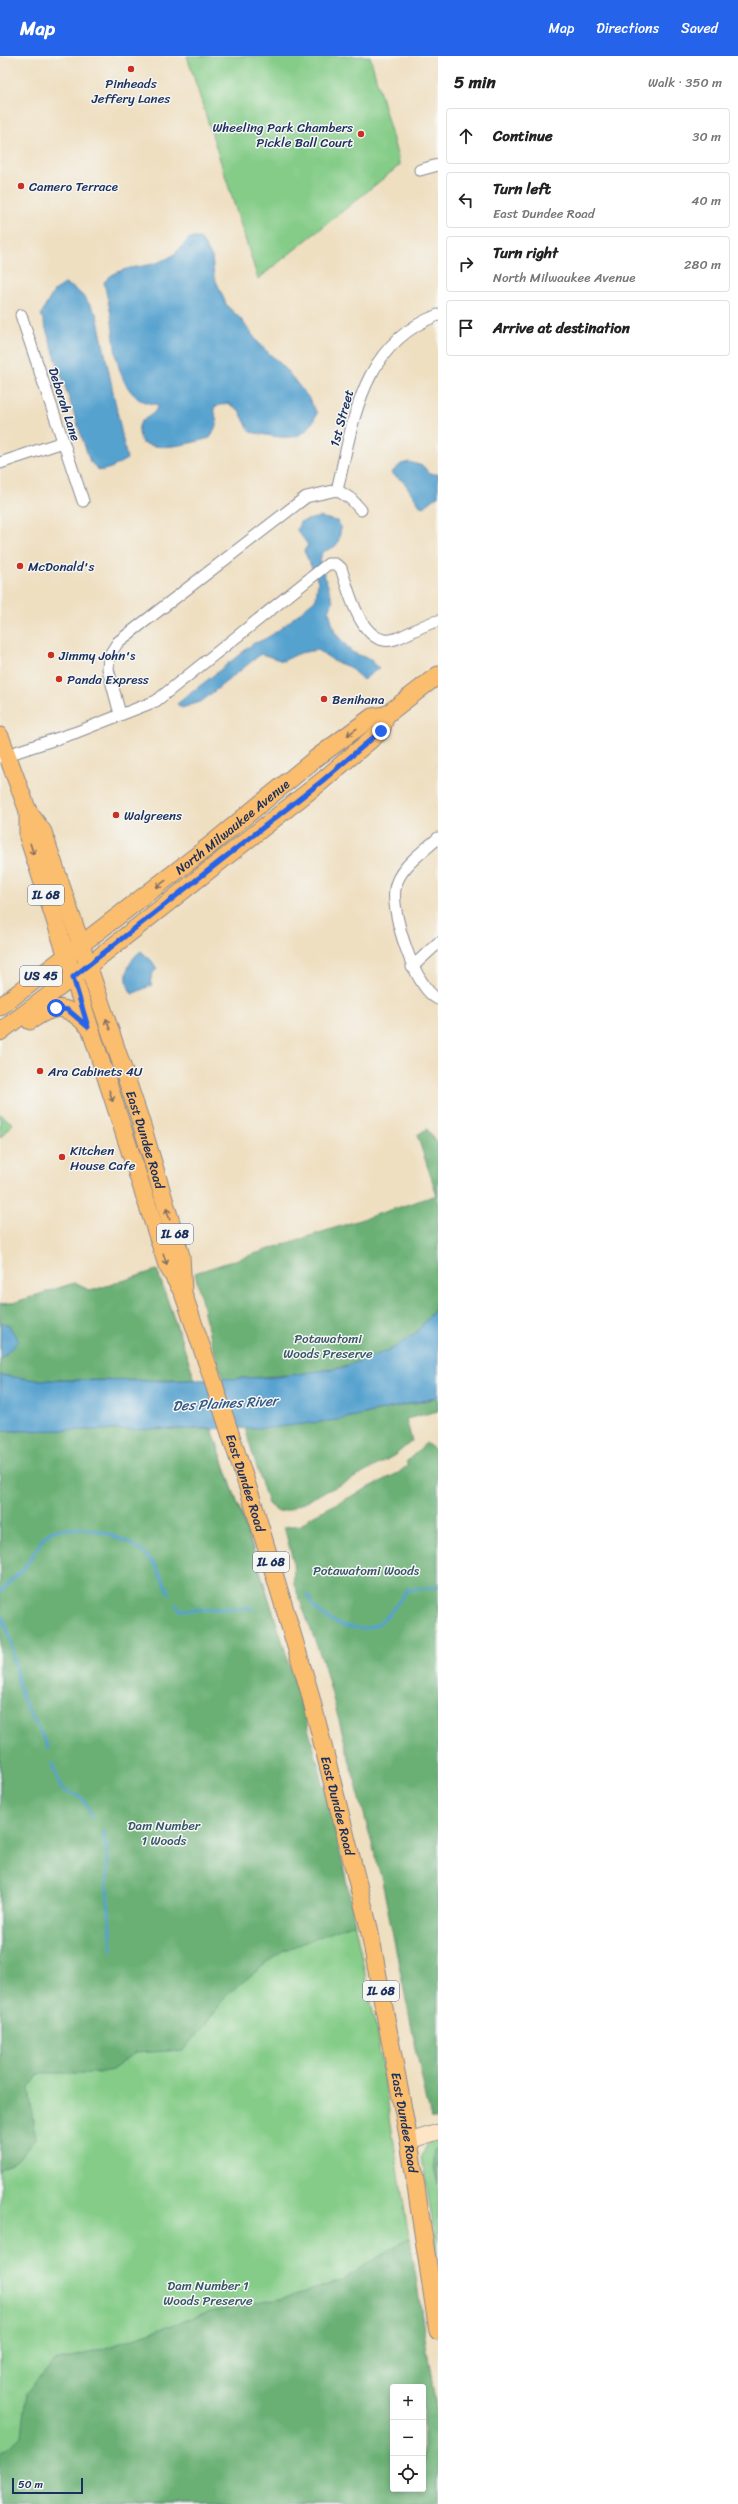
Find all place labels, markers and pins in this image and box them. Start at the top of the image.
marker: Pinheads Jeffery Lanes [126,64,136,74]
place label: Pinheads Jeffery Lanes [91,72,171,110]
place label: Wheeling Park Chambers Pickle Ball Court [213,116,353,154]
marker: Wheeling Park Chambers Pickle Ball Court [356,129,366,139]
place label: Camero Terrace [29,175,118,198]
marker: Camero Terrace [16,181,26,191]
place label: McDonald's [28,555,94,578]
marker: McDonald's [15,561,25,571]
place label: Jimmy John's [58,644,136,667]
marker: Jimmy John's [46,650,56,660]
place label: Panda Express [67,668,150,691]
marker: Panda Express [54,674,64,684]
place label: Benihana [332,688,385,711]
marker: Benihana [319,694,329,704]
place label: Walgreens [124,804,182,827]
marker: Walgreens [111,810,121,820]
place label: Ara Cabinets 4U [47,1060,143,1083]
marker: Ara Cabinets 4U [35,1066,45,1076]
place label: Kitchen House Cafe [70,1139,136,1177]
marker: Kitchen House Cafe [57,1152,67,1162]

